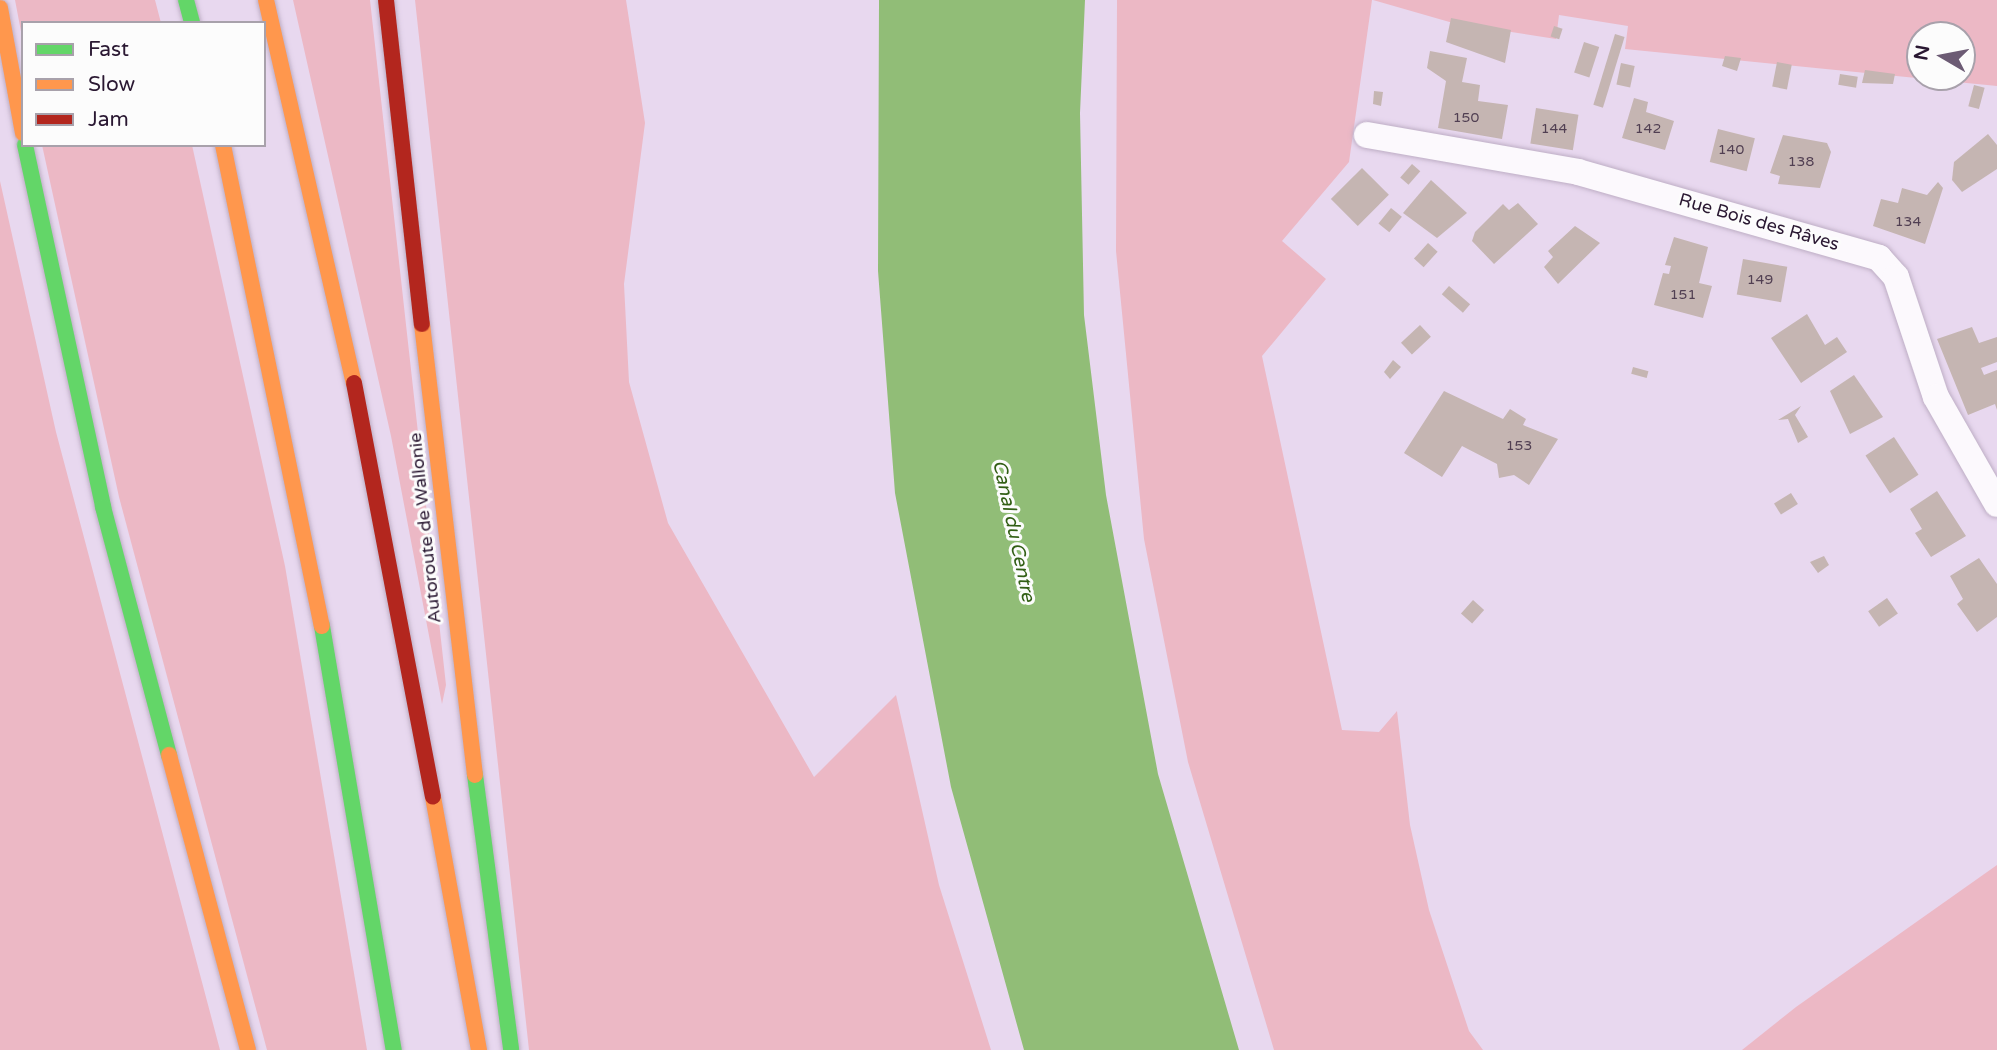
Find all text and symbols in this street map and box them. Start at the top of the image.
legend [21,21,266,147]
north arrow [1906,21,1976,91]
text: Fast [88,37,129,62]
text: N [1910,43,1934,62]
text: Slow [88,72,135,97]
text: Jam [88,107,129,132]
house number: 150 [1453,110,1479,126]
house number: 144 [1541,121,1567,137]
house number: 142 [1635,121,1661,137]
house number: 140 [1718,142,1744,158]
house number: 138 [1788,154,1814,170]
street label: Rue Bois des Râves [1676,189,1842,255]
house number: 134 [1895,214,1921,230]
house number: 149 [1747,272,1773,288]
house number: 151 [1670,287,1696,303]
street label: Autoroute de Wallonie [404,432,446,624]
house number: 153 [1506,438,1532,454]
water label: Canal du Centre [987,458,1039,604]

